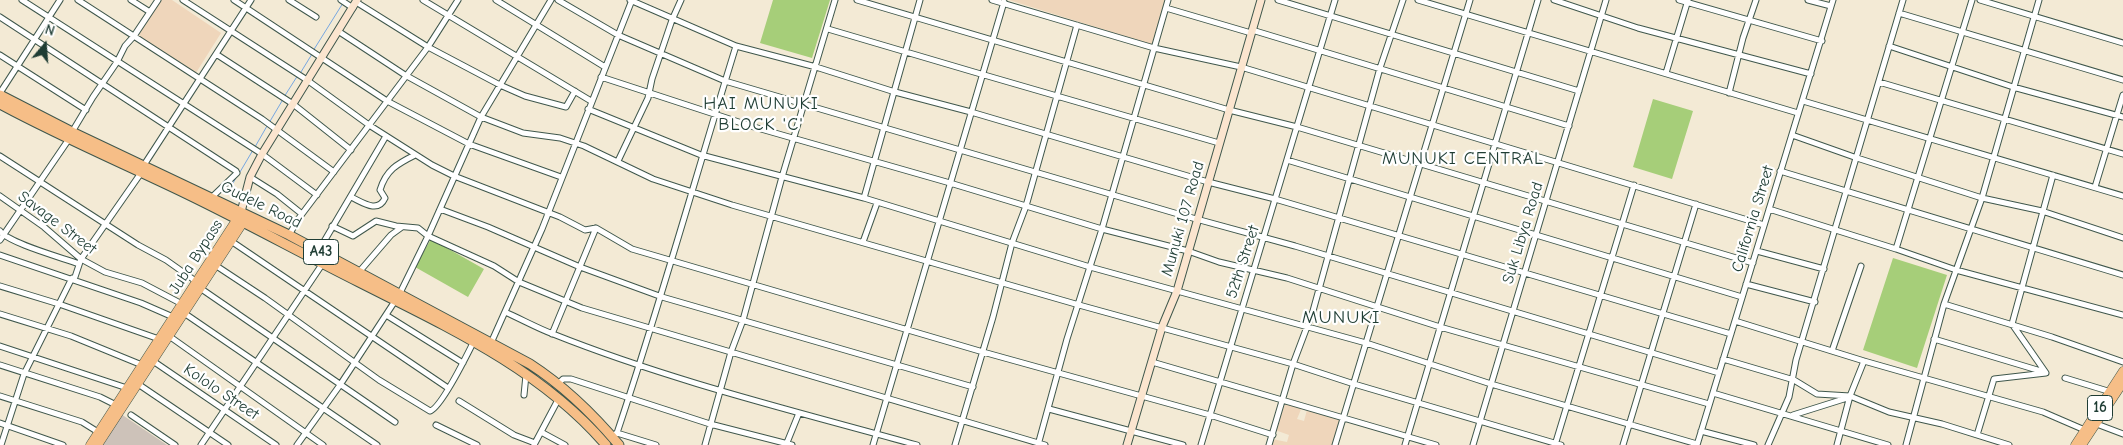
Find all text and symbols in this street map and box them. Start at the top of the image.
north arrow [20,20,70,70]
text: N [43,21,57,40]
district label: HAI MUNUKI BLOCK 'C' [702,93,820,136]
district label: MUNUKI CENTRAL [1380,148,1546,170]
street label: Munuki 107 Road [1157,159,1209,279]
street label: California Street [1728,163,1778,275]
street label: Gudele Road [217,177,305,233]
street label: Suk Libya Road [1498,180,1548,286]
street label: Savage Street [14,187,100,259]
street label: Juba Bypass [165,216,227,298]
street label: 52th Street [1222,223,1264,301]
road number: A43 [304,240,338,264]
district label: MUNUKI [1301,307,1381,329]
street label: Kololo Street [180,360,262,424]
road number: 16 [2088,396,2112,420]

